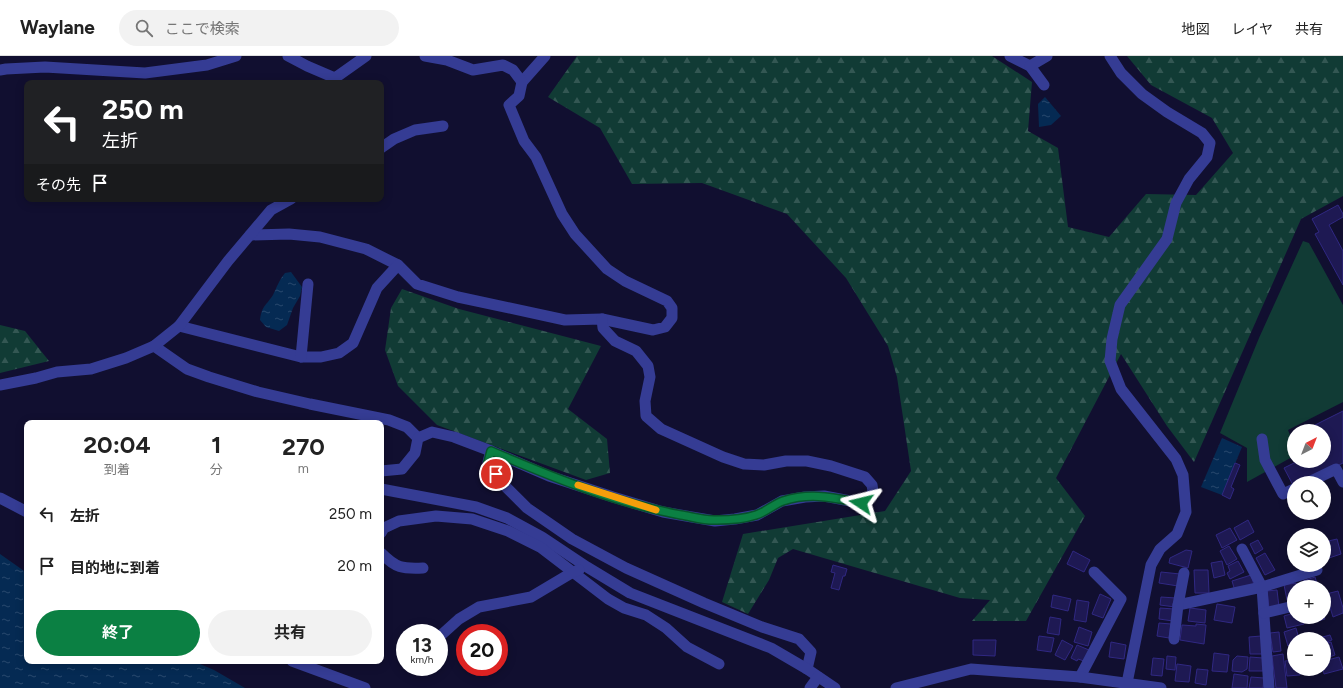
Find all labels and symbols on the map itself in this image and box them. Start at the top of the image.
north arrow [1287,424,1331,468]
pin [479,457,513,491]
position arrow [840,482,882,524]
speed limit sign: 20 [456,624,508,676]

